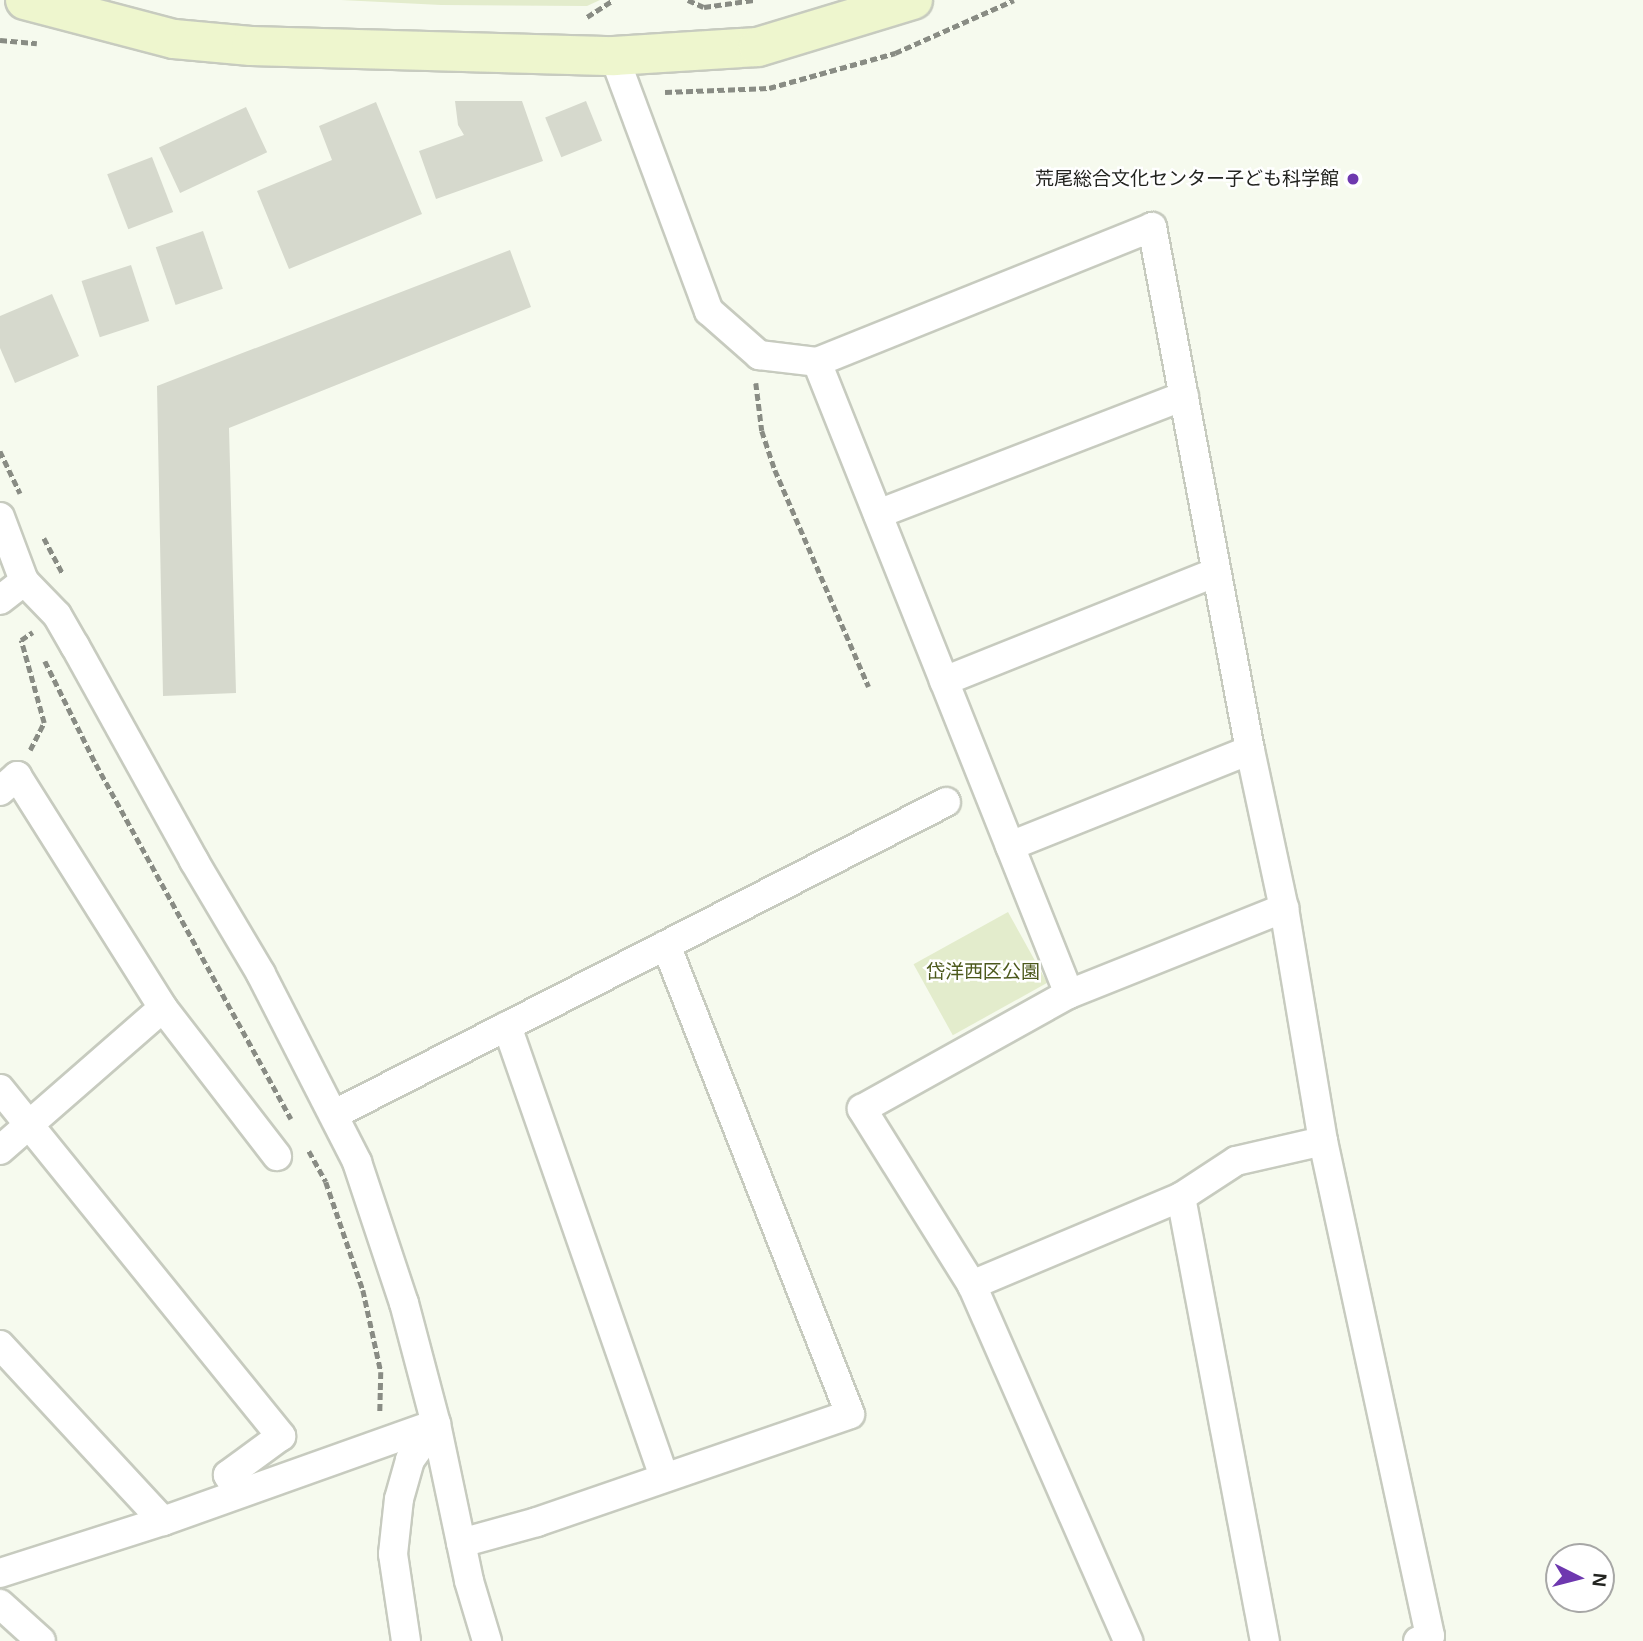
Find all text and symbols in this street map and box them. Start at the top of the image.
place label: 荒尾総合文化センター子ども科学館 [1035,168,1339,190]
marker: 荒尾総合文化センター子ども科学館 [1345,171,1361,187]
park label: 岱洋西区公園 [926,961,1040,983]
north arrow [1545,1543,1615,1613]
text: N [1588,1572,1611,1588]

